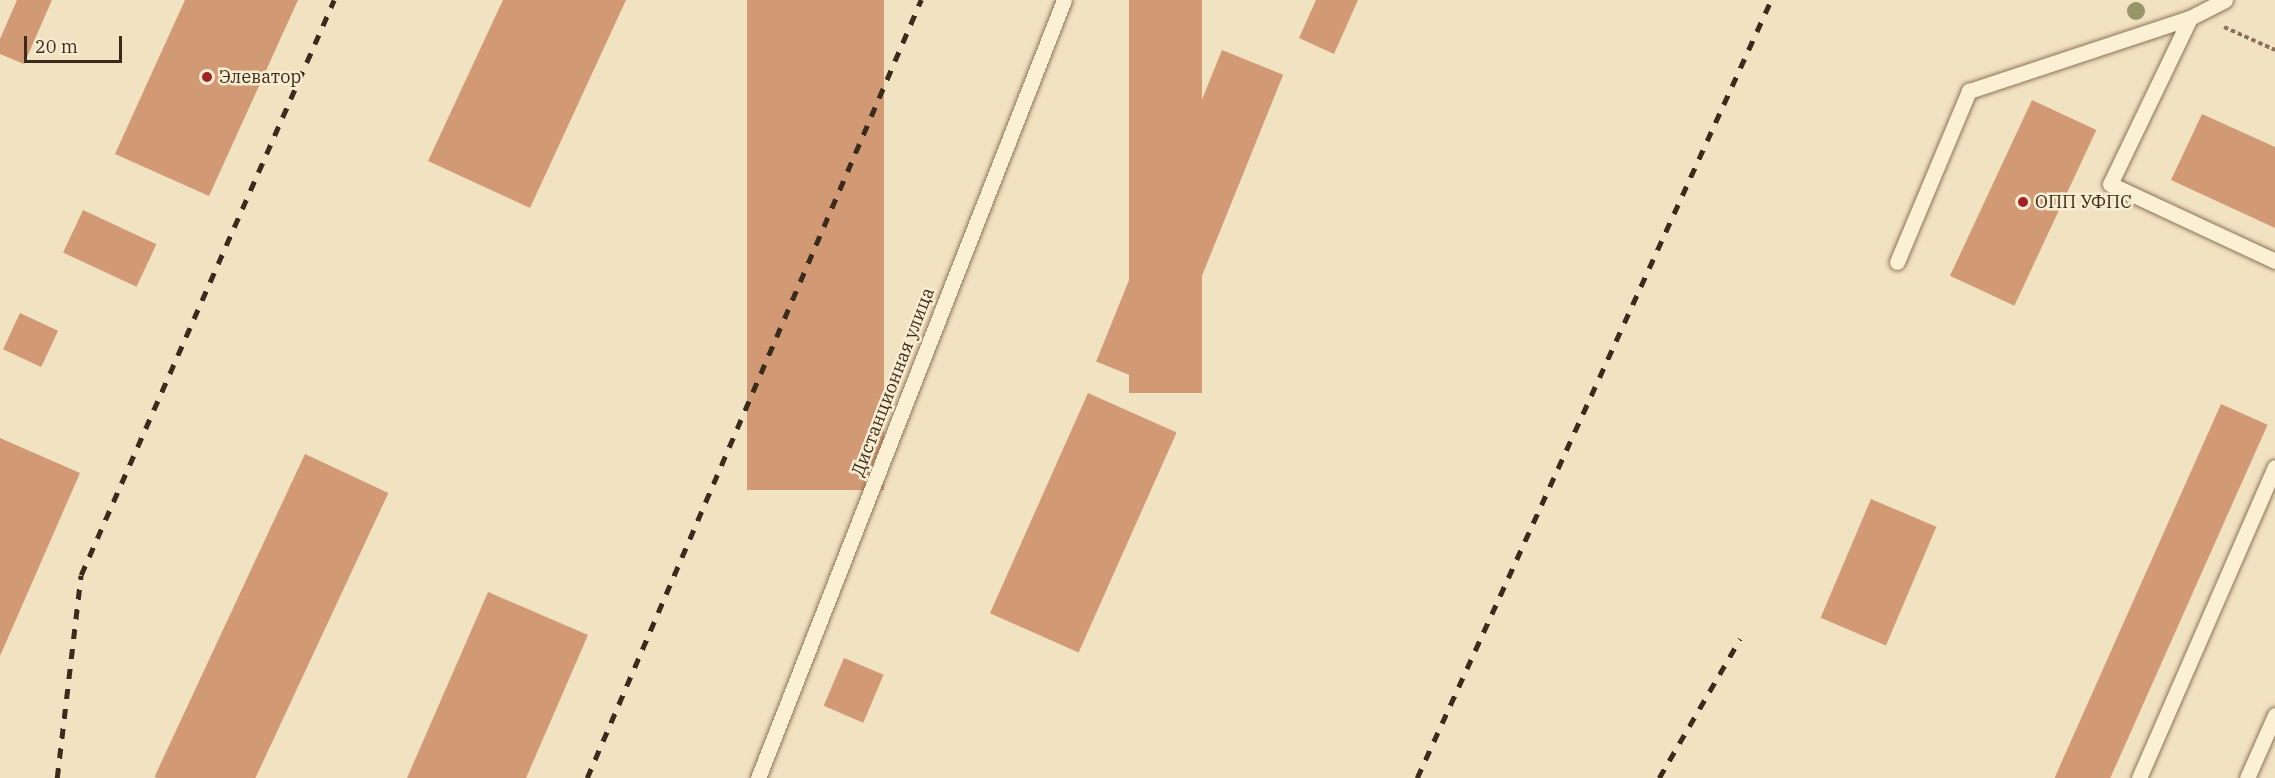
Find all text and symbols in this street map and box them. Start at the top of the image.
scale bar [27,24,124,62]
text: 20 m [35,35,78,58]
place label: Элеватор [219,66,301,88]
marker: Элеватор [200,70,214,84]
place label: ОПП УФПС [2035,191,2132,213]
marker: ОПП УФПС [2016,195,2030,209]
street label: Дистанционная улица [847,285,939,479]

